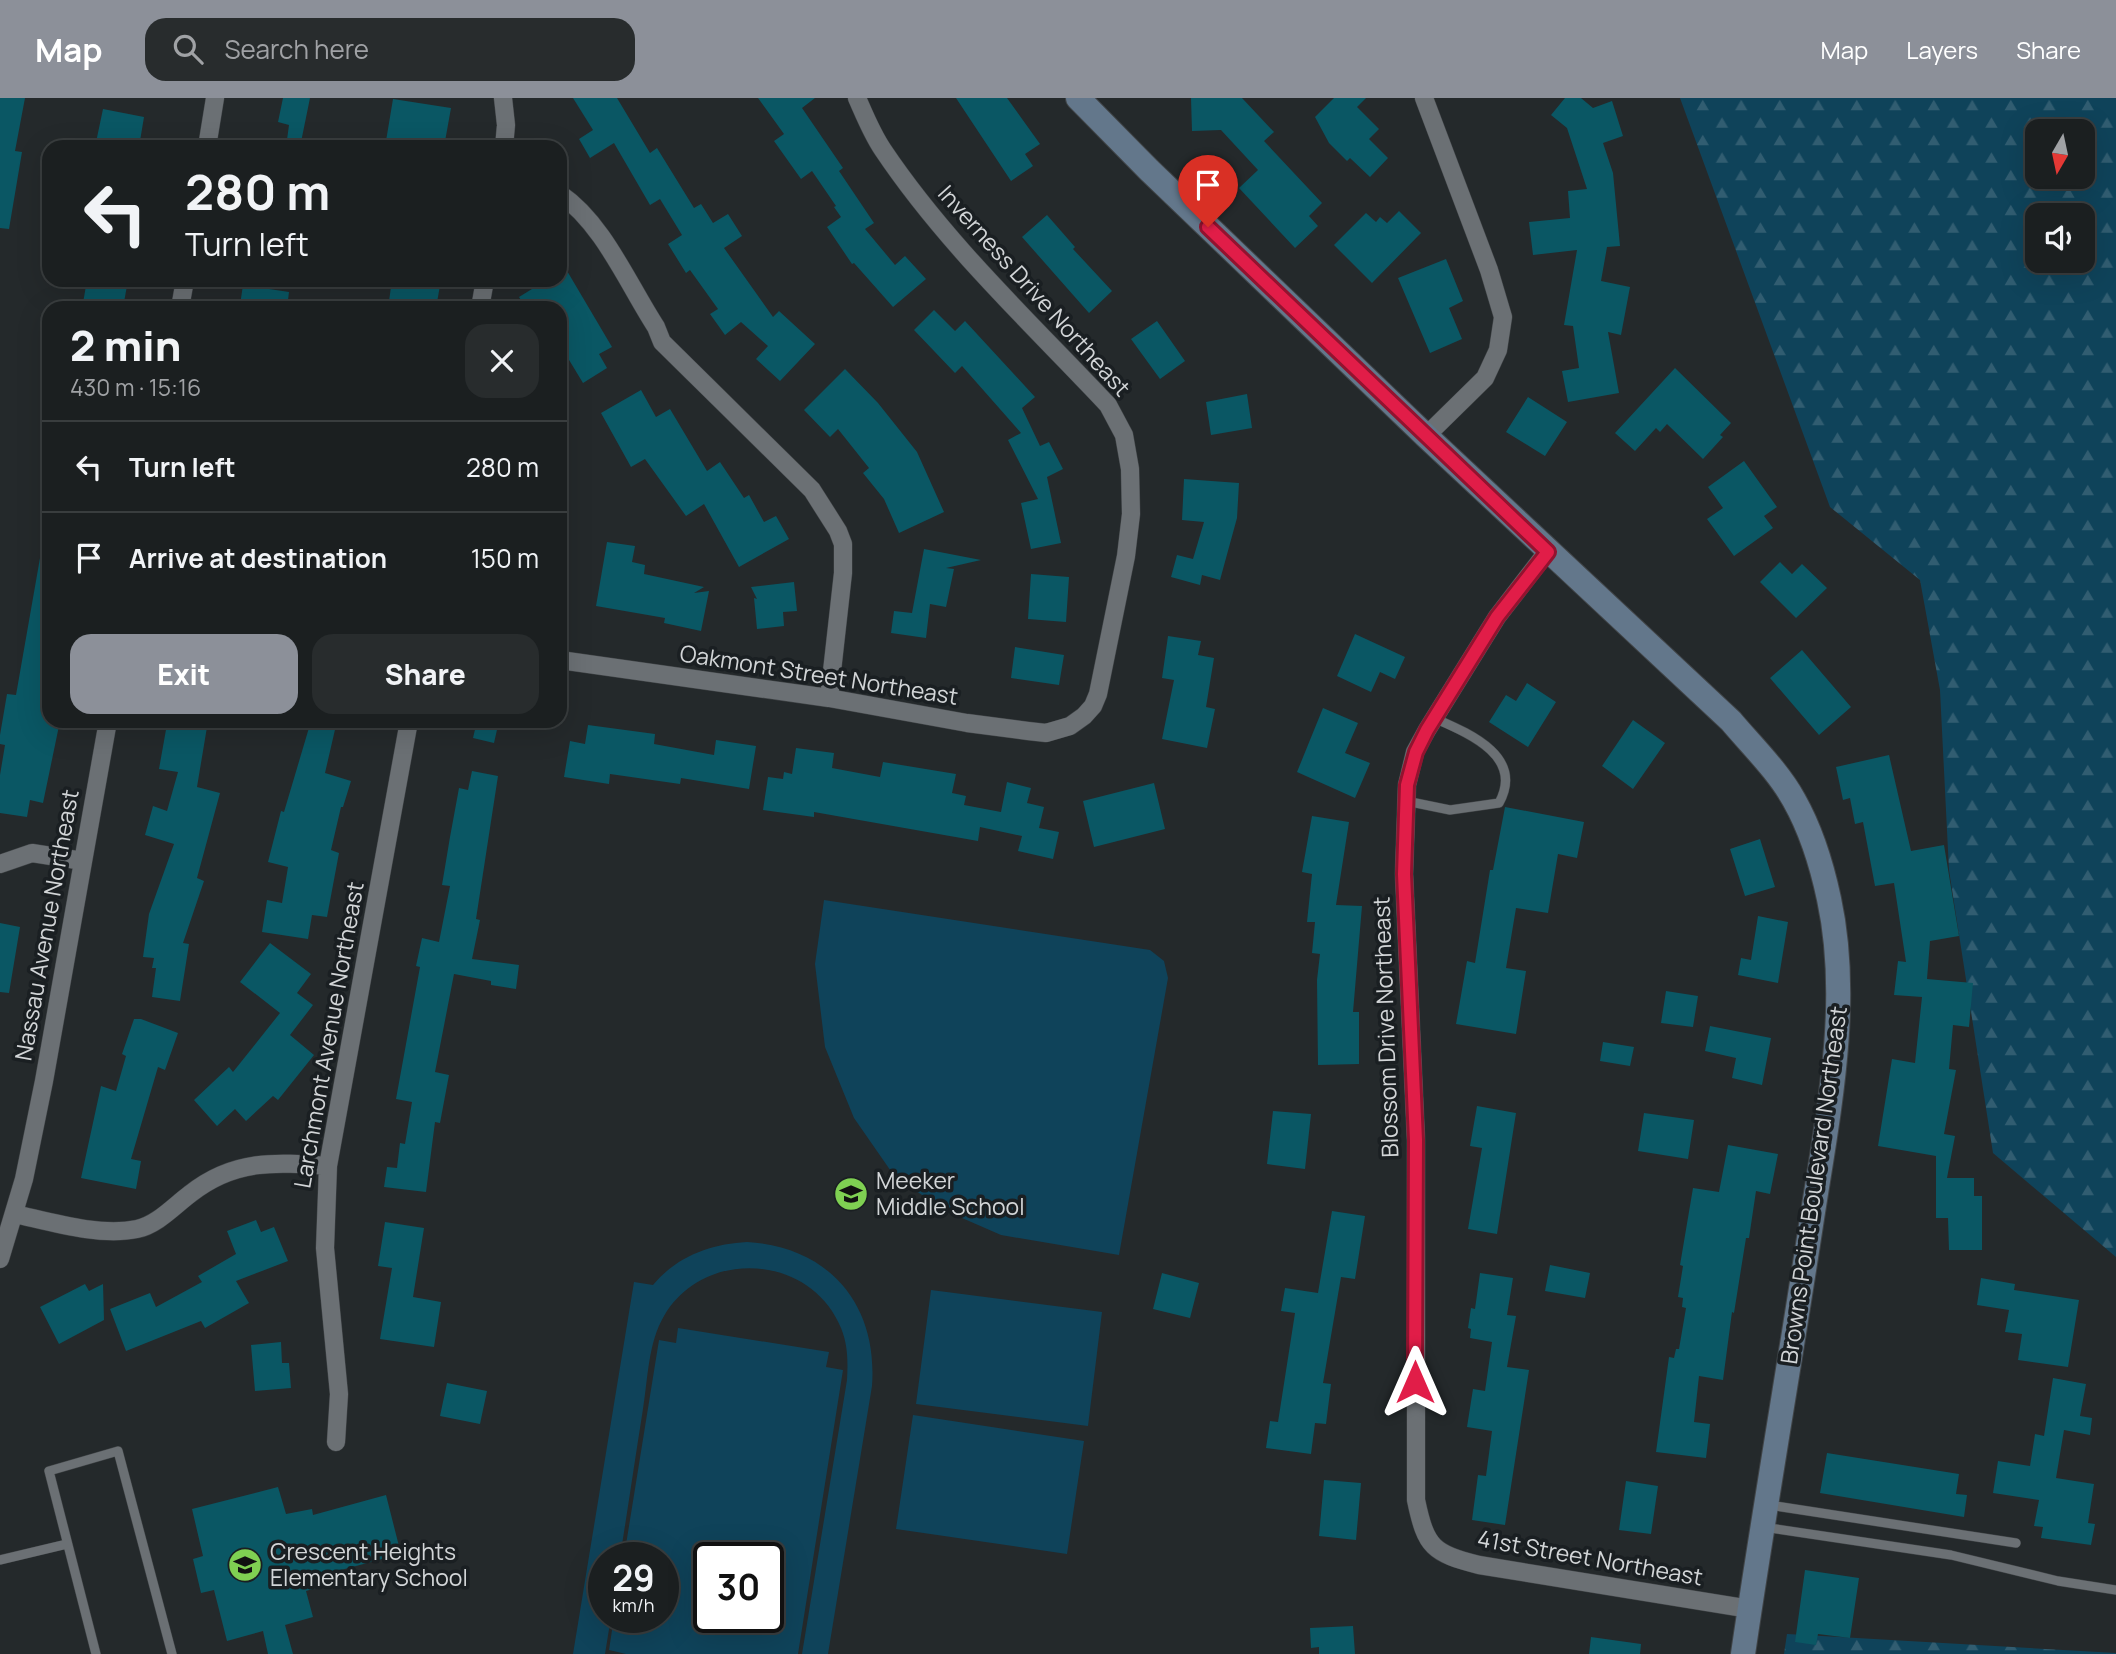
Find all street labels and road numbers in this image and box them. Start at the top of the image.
street label: Inverness Drive Northeast [931,178,1138,403]
street label: Oakmont Street Northeast [678,636,961,712]
street label: Nassau Avenue Northeast [6,787,86,1063]
street label: Larchmont Avenue Northeast [285,879,371,1191]
street label: Blossom Drive Northeast [1364,896,1406,1158]
street label: Browns Point Boulevard Northeast [1772,1004,1854,1366]
street label: 41st Street Northeast [1475,1521,1705,1593]

